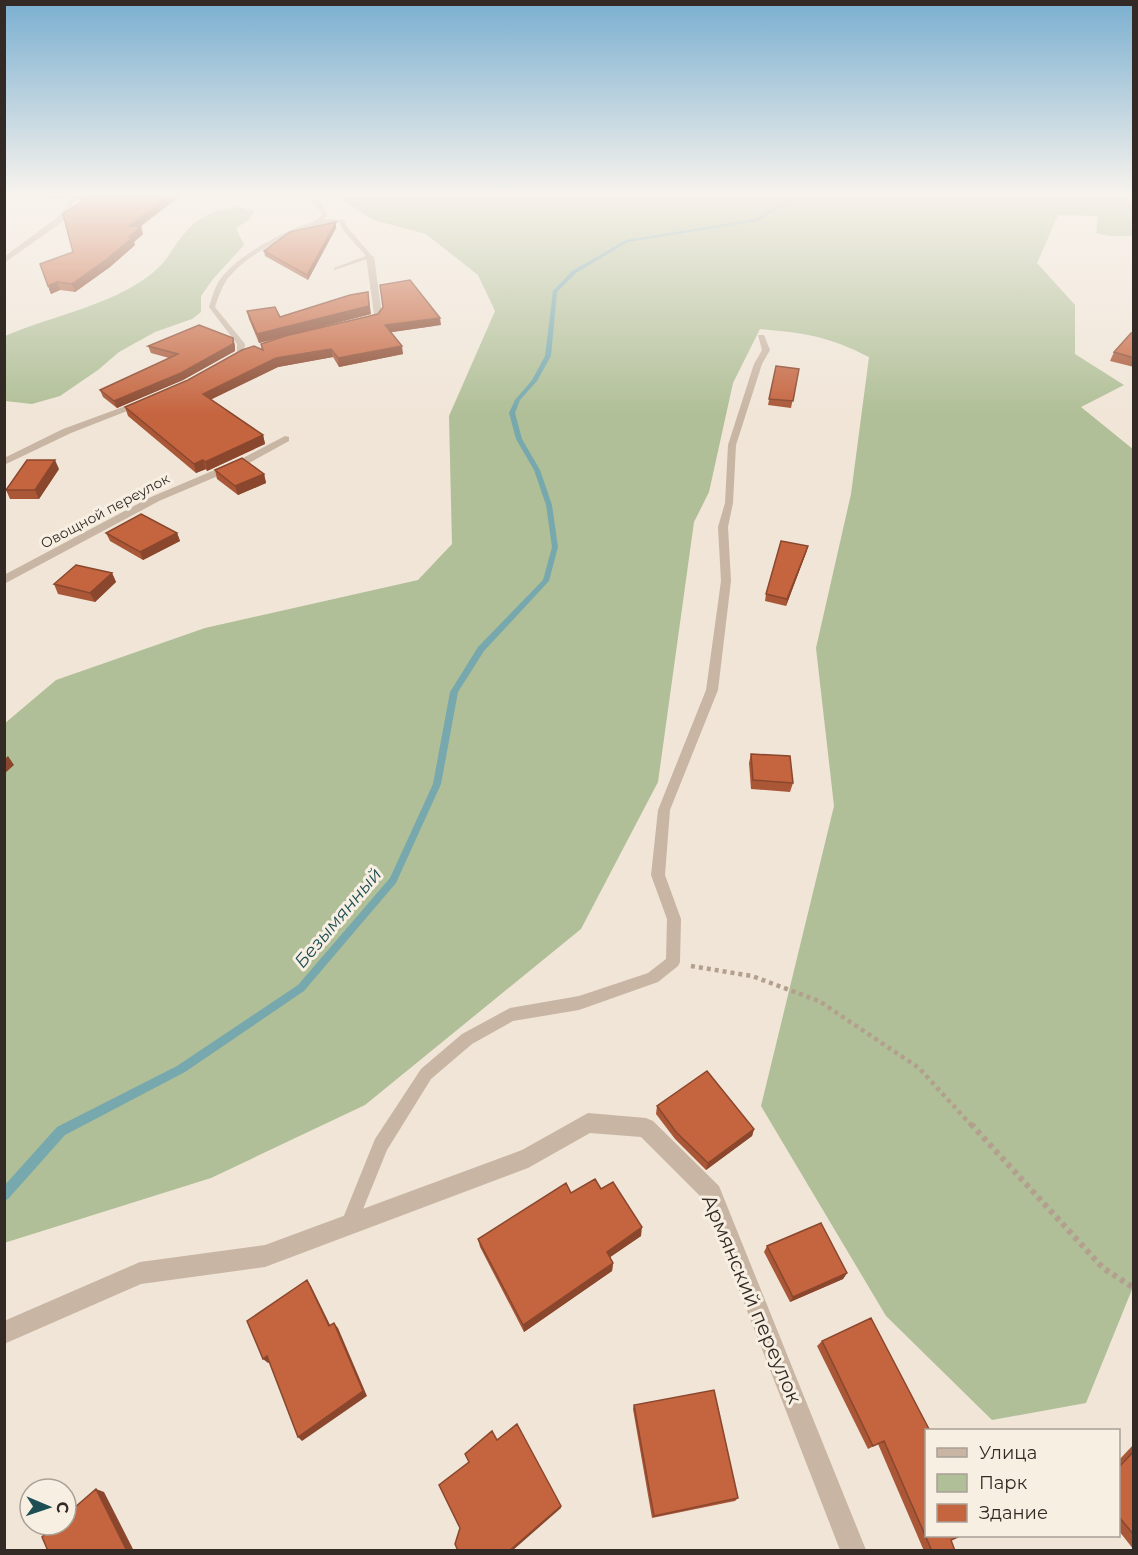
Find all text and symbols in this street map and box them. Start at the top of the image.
street label: Овощной переулок [37,469,173,553]
water label: Безымянный [290,864,386,972]
street label: Армянский переулок [697,1191,807,1408]
legend [925,1429,1120,1537]
text: Улица [979,1442,1037,1464]
text: Парк [979,1472,1028,1494]
north arrow [18,1477,78,1537]
text: С [53,1501,72,1514]
text: Здание [979,1502,1048,1524]

